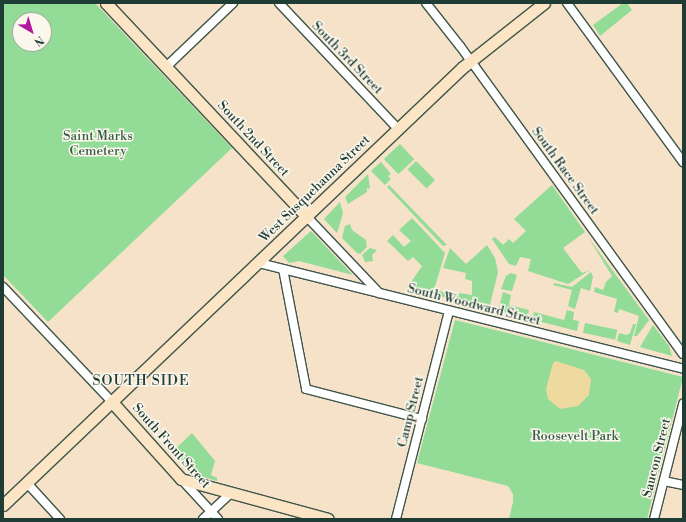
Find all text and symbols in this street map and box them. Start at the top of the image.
north arrow [12,12,52,52]
street label: South 3rd Street [308,18,386,98]
text: N [31,32,47,49]
street label: South 2nd Street [214,98,292,180]
street label: South Race Street [528,124,602,218]
park label: Saint Marks Cemetery [63,129,133,160]
street label: West Susquehanna Street [257,132,373,246]
street label: South Woodward Street [406,281,542,329]
district label: SOUTH SIDE [92,373,190,389]
street label: Camp Street [395,375,427,449]
street label: South Front Street [129,400,213,492]
street label: Saucon Street [640,417,674,499]
park label: Roosevelt Park [532,428,618,444]

